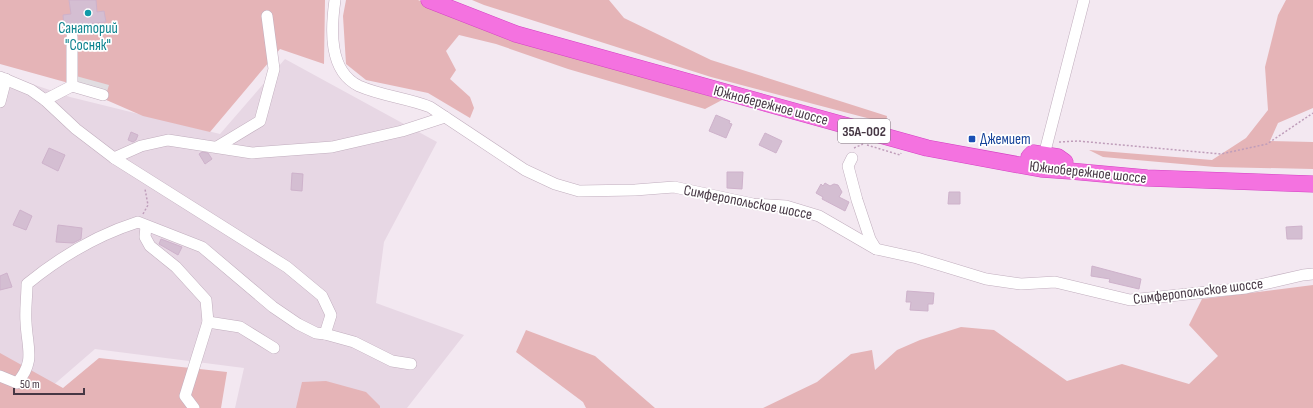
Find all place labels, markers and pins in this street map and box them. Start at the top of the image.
marker: Санаторий "Сосняк" [83,8,93,18]
place label: Санаторий "Сосняк" [58,19,118,55]
place label: Джемиет [980,130,1031,149]
marker: Джемиет [967,134,977,144]

